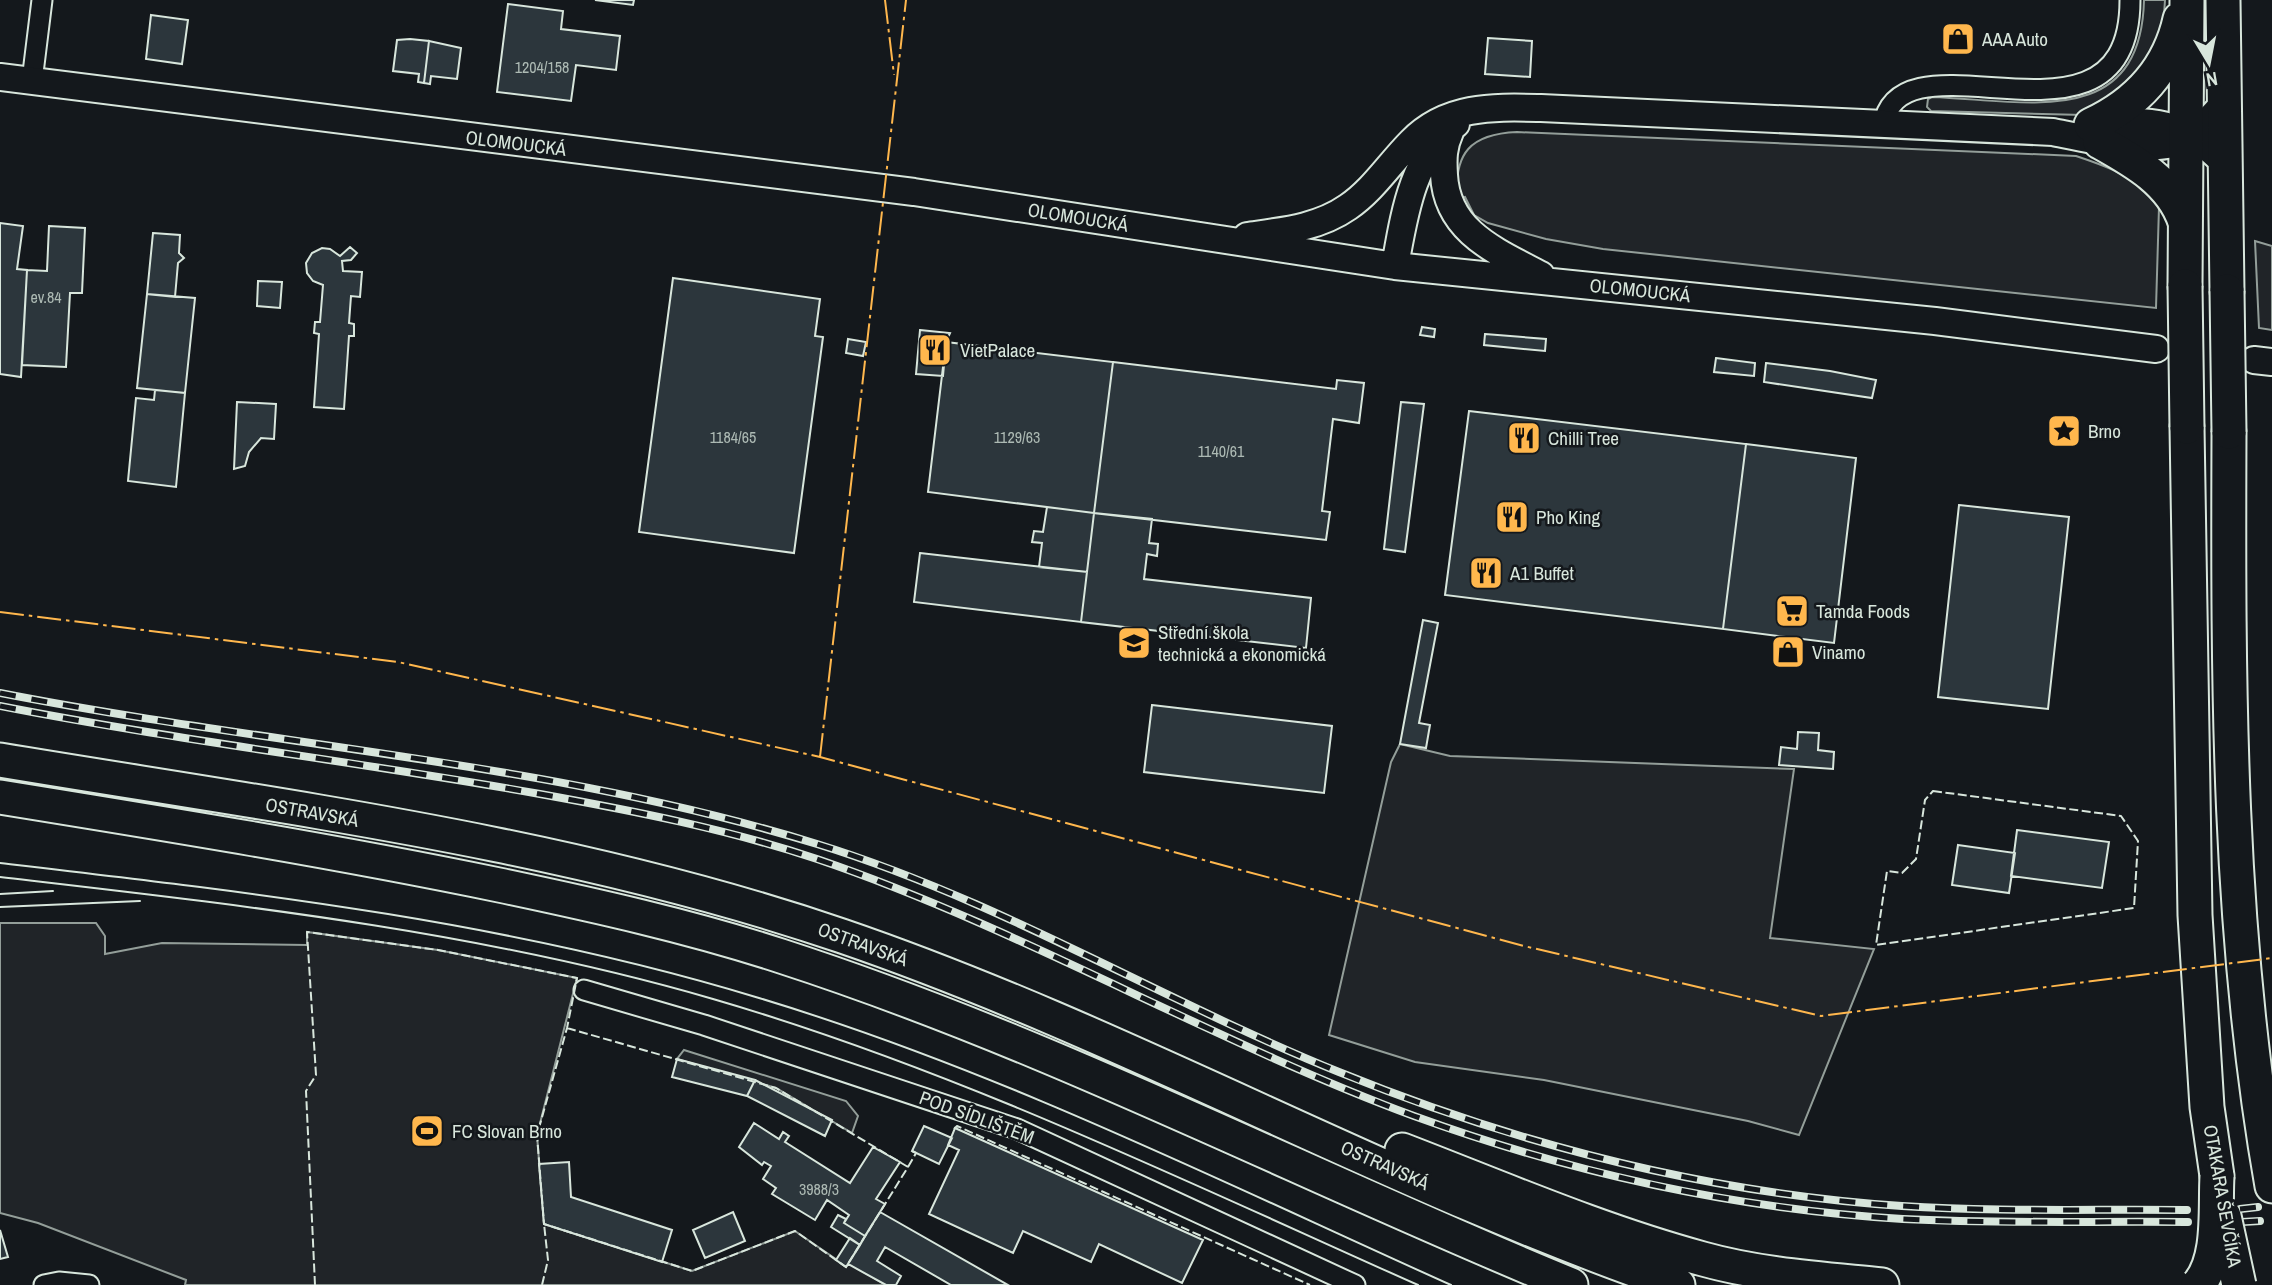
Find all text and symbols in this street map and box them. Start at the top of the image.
shop icon: AAA Auto [1939,20,1977,58]
place label: AAA Auto [1981,26,2048,52]
north arrow [2174,28,2244,98]
house number: 1204/158 [515,56,569,78]
text: N [2204,66,2220,94]
street label: OLOMOUCKÁ [464,124,568,162]
street label: OLOMOUCKÁ [1026,196,1131,238]
street label: OLOMOUCKÁ [1588,272,1692,308]
house number: ev.84 [30,286,62,308]
restaurant icon: VietPalace [916,331,954,369]
place label: VietPalace [960,337,1035,363]
place icon: Brno [2045,412,2083,450]
place label: Brno [2088,418,2121,444]
restaurant icon: Chilli Tree [1505,419,1543,457]
place label: Chilli Tree [1548,425,1619,451]
house number: 1184/65 [710,426,756,448]
house number: 1129/63 [994,426,1040,448]
house number: 1140/61 [1198,440,1245,462]
restaurant icon: Pho King [1493,498,1531,536]
place label: Pho King [1536,504,1600,530]
restaurant icon: A1 Buffet [1467,554,1505,592]
place label: A1 Buffet [1509,560,1575,586]
supermarket icon: Tamda Foods [1773,592,1811,630]
place label: Tamda Foods [1816,598,1910,624]
place label: Střední škola technická a ekonomická [1158,619,1326,667]
school or university icon: Střední škola technická a ekonomická [1115,624,1153,662]
shop icon: Vinamo [1769,633,1807,671]
place label: Vinamo [1812,639,1865,665]
street label: OSTRAVSKÁ [263,791,361,833]
street label: OSTRAVSKÁ [814,916,912,973]
street label: POD SÍDLIŠTĚM [916,1084,1038,1150]
sports icon: FC Slovan Brno [408,1112,446,1150]
place label: FC Slovan Brno [452,1118,562,1144]
street label: OTAKARA ŠEVČÍKA [2198,1123,2248,1270]
street label: OSTRAVSKÁ [1337,1134,1434,1196]
house number: 3988/3 [799,1178,839,1200]

